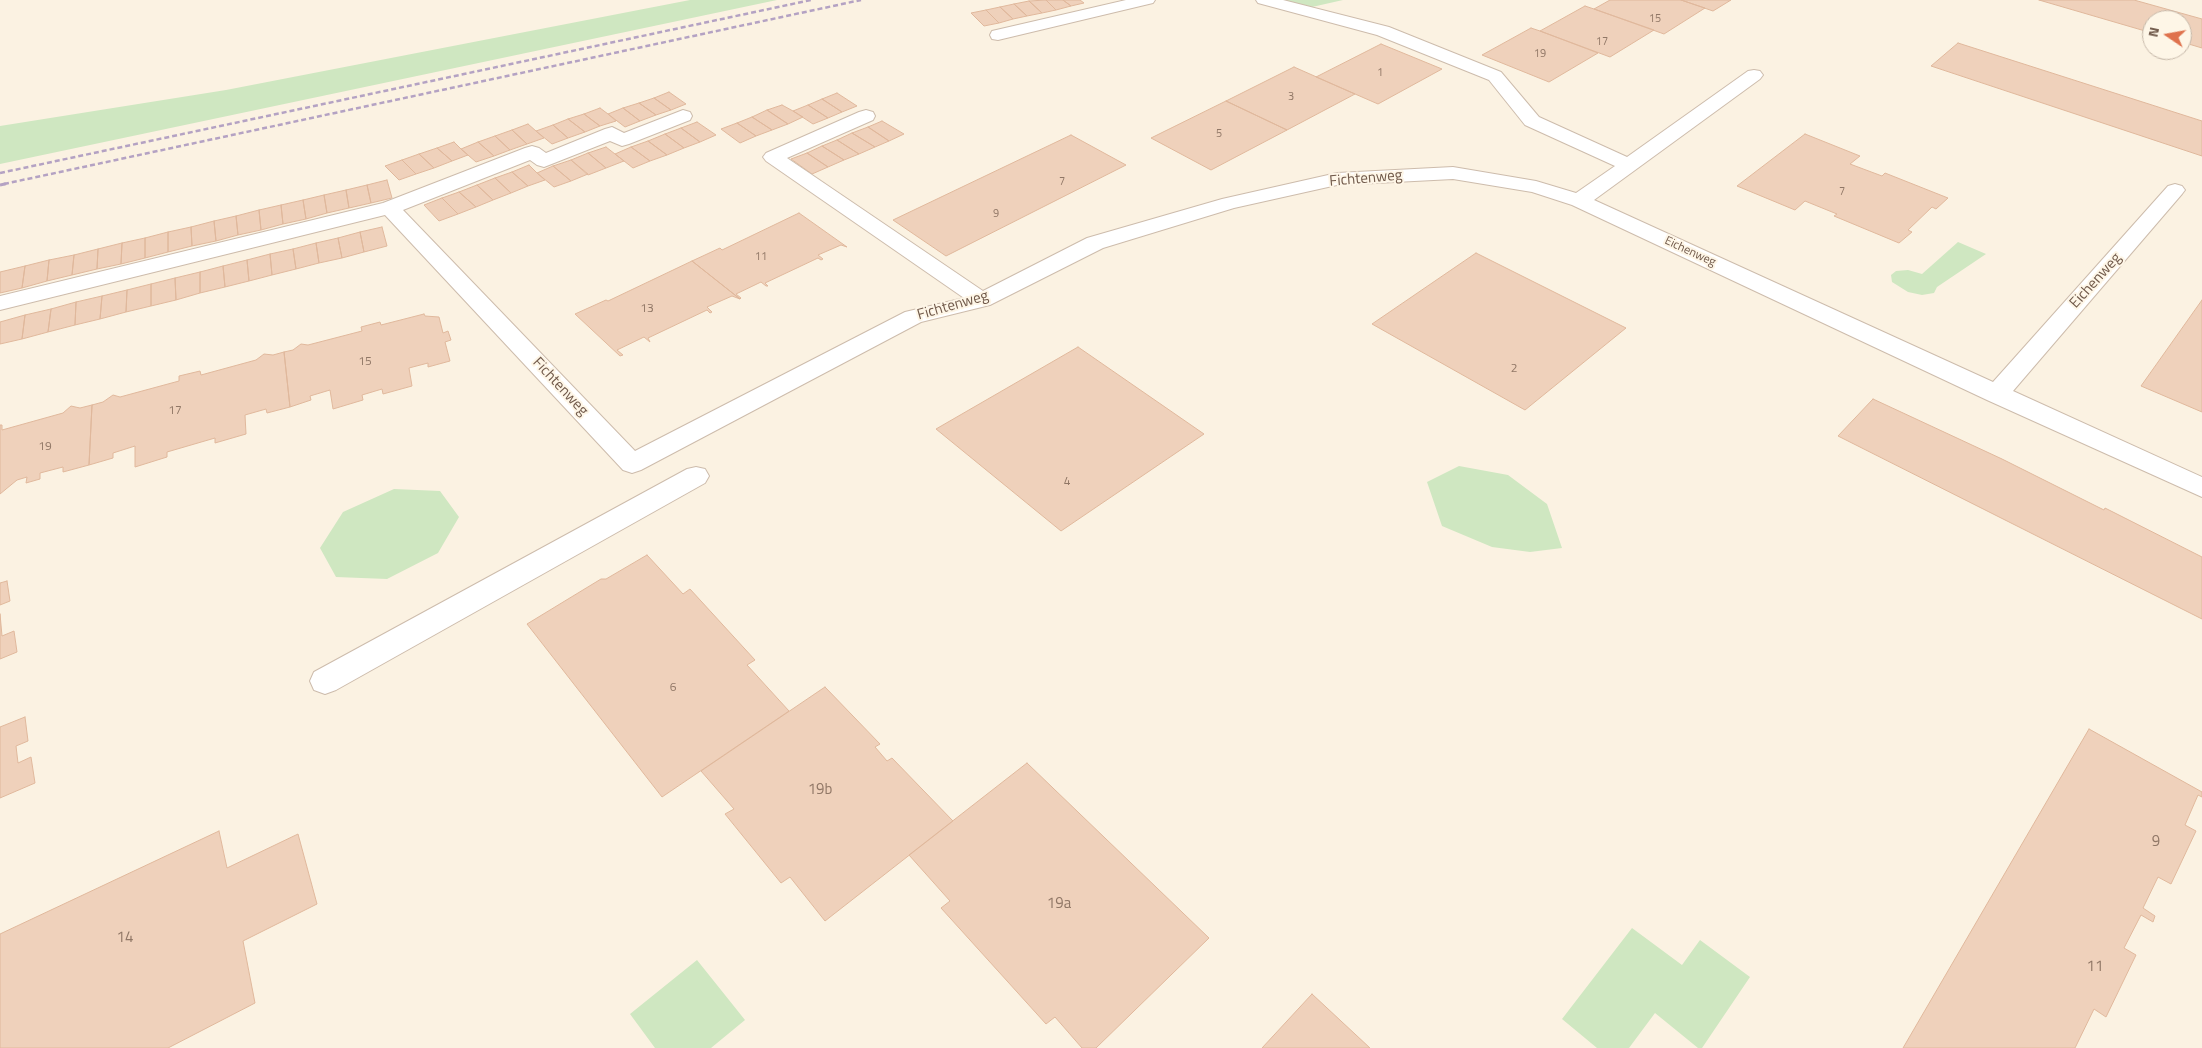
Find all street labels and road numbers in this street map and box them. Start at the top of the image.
street label: Fichtenweg [1329,167,1403,191]
street label: Eichenweg [1662,234,1718,270]
street label: Eichenweg [2066,250,2126,312]
street label: Fichtenweg [915,287,991,325]
street label: Fichtenweg [528,354,592,420]

